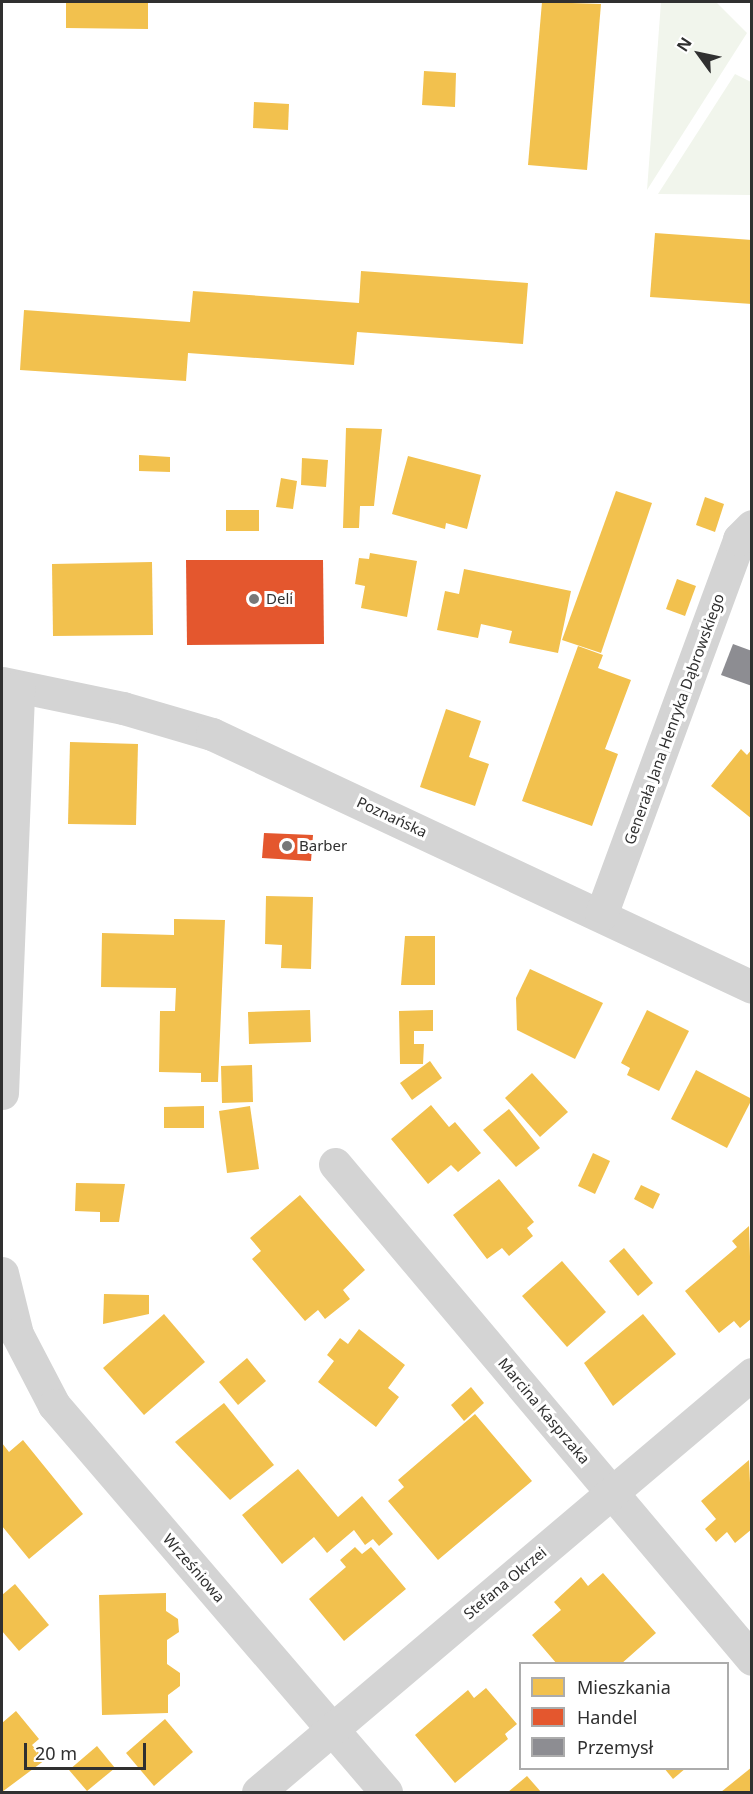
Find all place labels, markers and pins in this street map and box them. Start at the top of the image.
place label: Deli [266,590,293,608]
marker: Deli [247,592,261,606]
place label: Barber [299,837,347,855]
marker: Barber [280,839,294,853]

